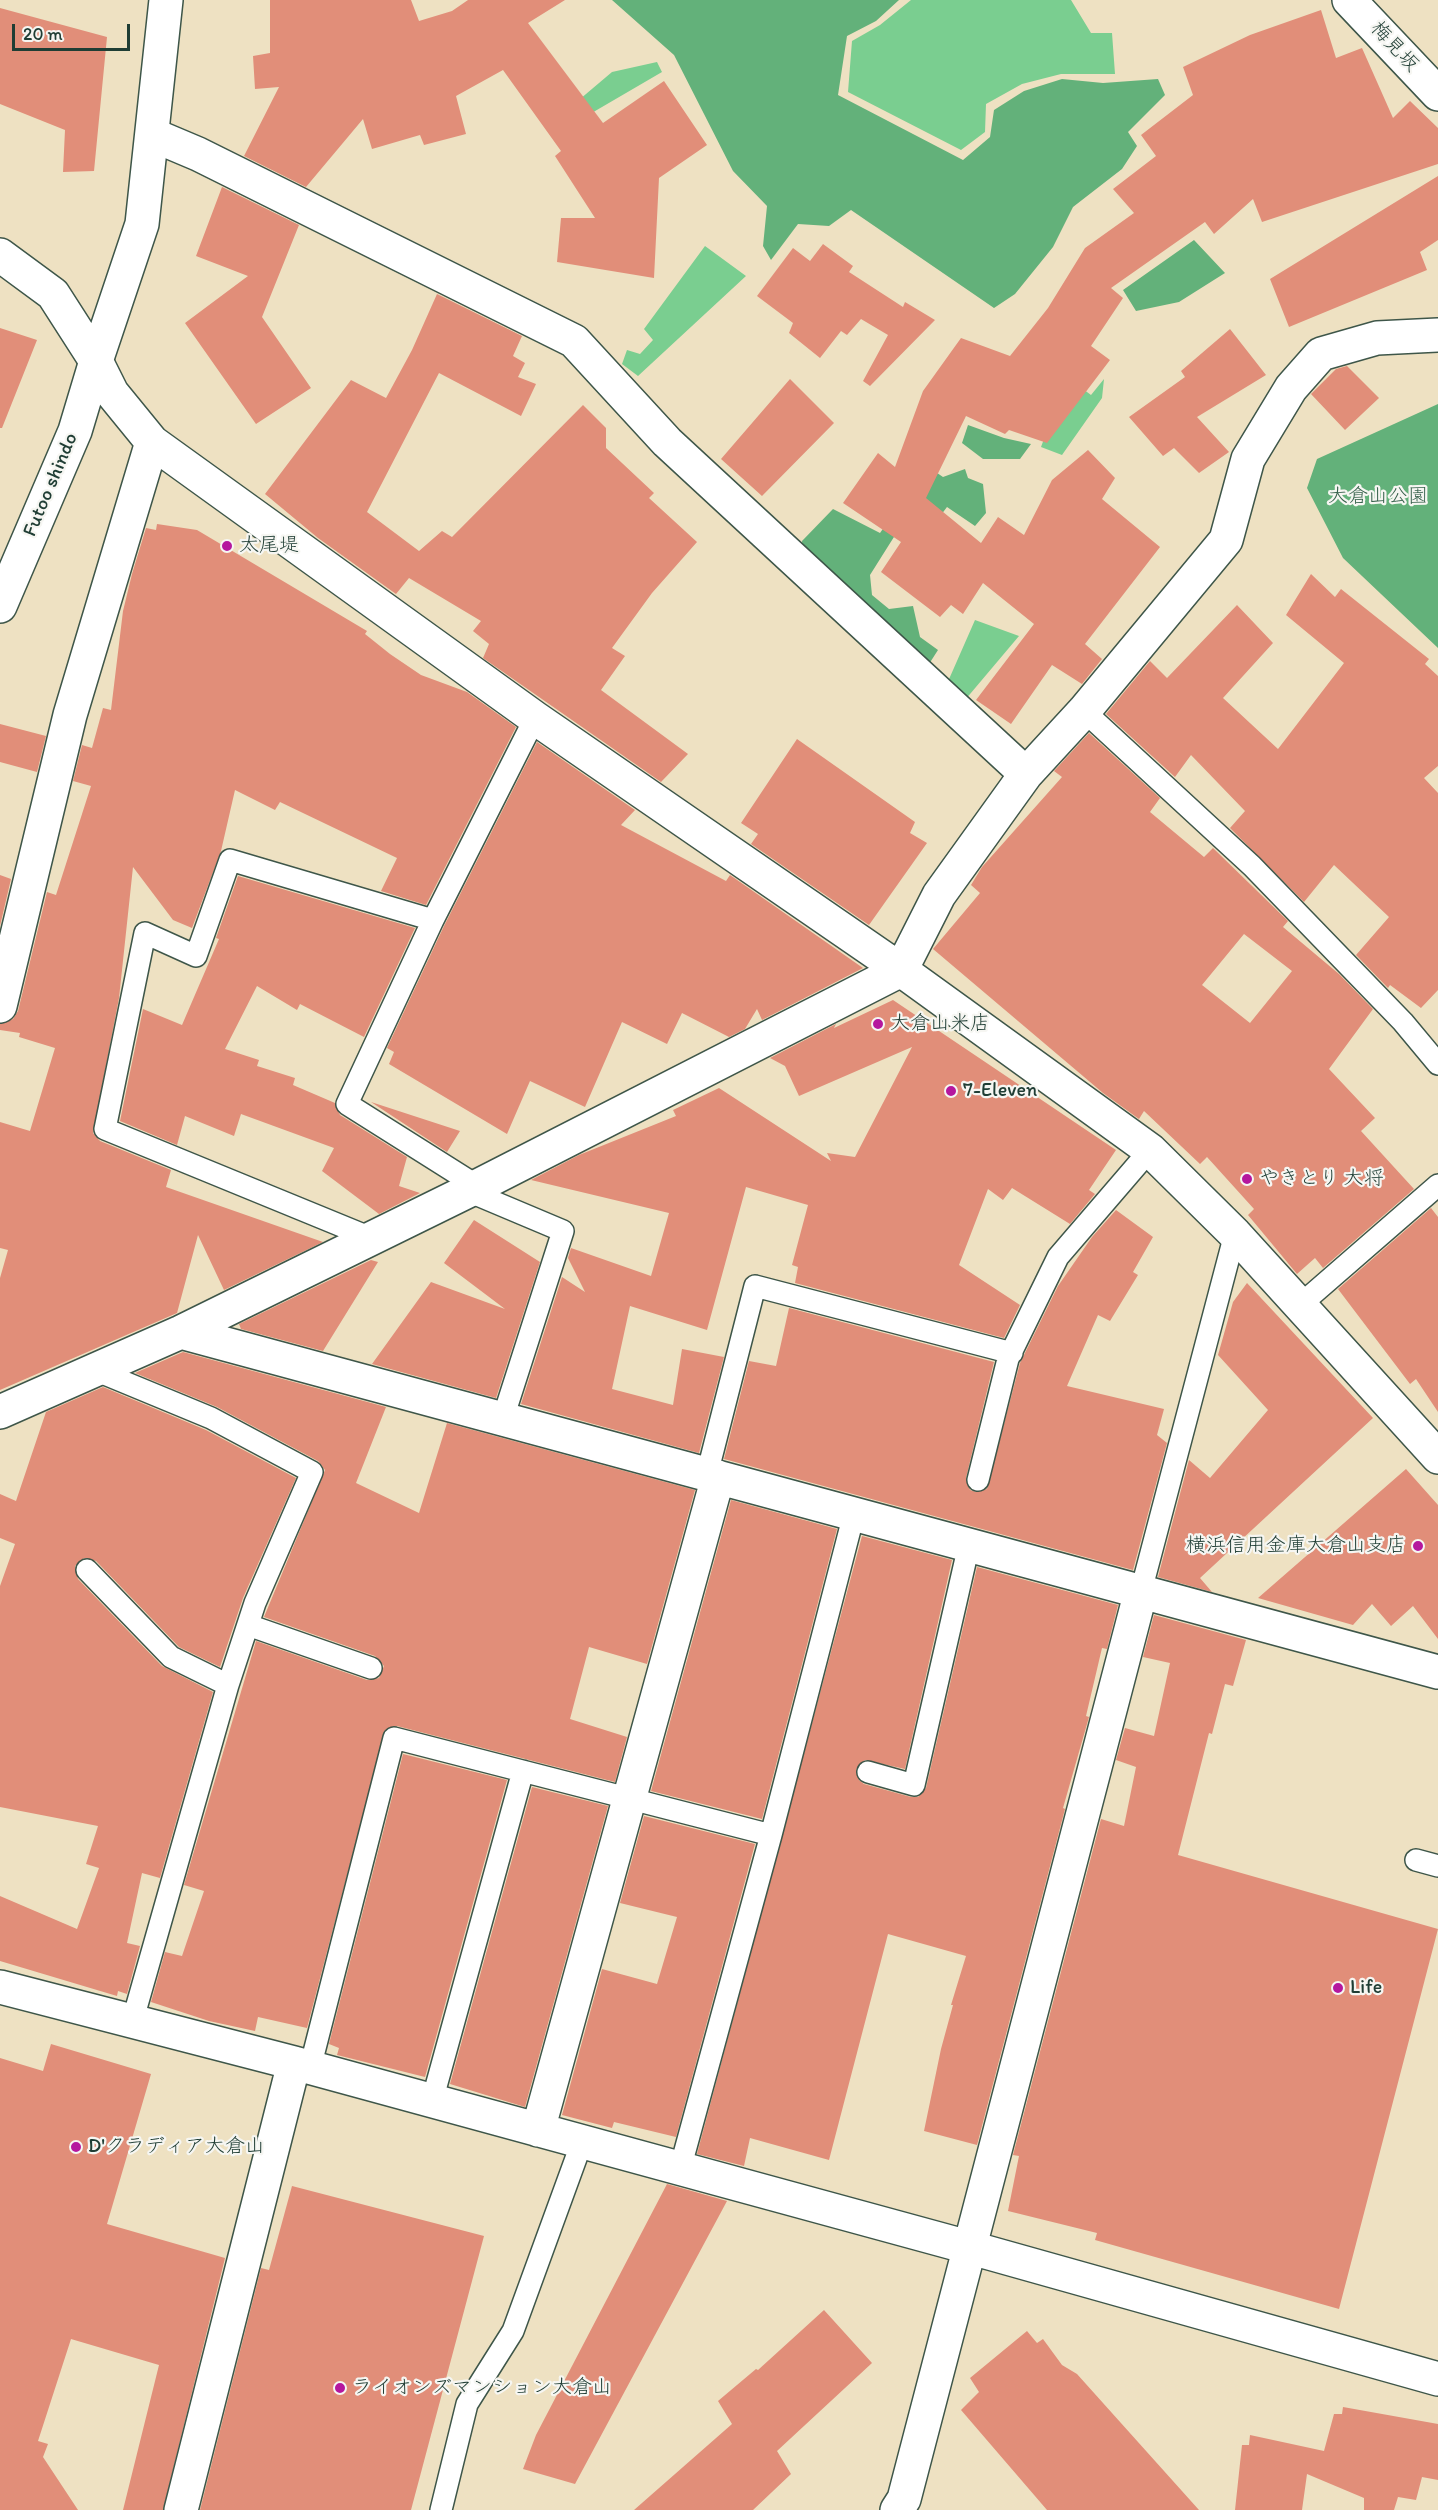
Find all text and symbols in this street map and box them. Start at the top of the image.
scale bar [15,12,134,50]
street label: 梅見坂 [1365,17,1423,77]
text: 20 m [23,23,63,45]
street label: Futoo shindo [18,430,84,540]
park label: 大倉山公園 [1328,485,1428,509]
place label: 太尾堤 [239,534,299,558]
marker: 太尾堤 [220,539,234,553]
place label: 大倉山米店 [890,1012,990,1036]
marker: 大倉山米店 [871,1017,885,1031]
place label: 7-Eleven [963,1079,1037,1103]
marker: 7-Eleven [944,1084,958,1098]
place label: やきとり 大将 [1259,1167,1383,1191]
marker: やきとり 大将 [1240,1172,1254,1186]
place label: 横浜信用金庫大倉山支店 [1186,1534,1406,1558]
marker: 横浜信用金庫大倉山支店 [1411,1539,1425,1553]
place label: Life [1350,1976,1382,2000]
marker: Life [1331,1981,1345,1995]
place label: D'クラディア大倉山 [88,2135,265,2159]
marker: D'クラディア大倉山 [69,2140,83,2154]
place label: ライオンズマンション大倉山 [352,2376,612,2400]
marker: ライオンズマンション大倉山 [333,2381,347,2395]

